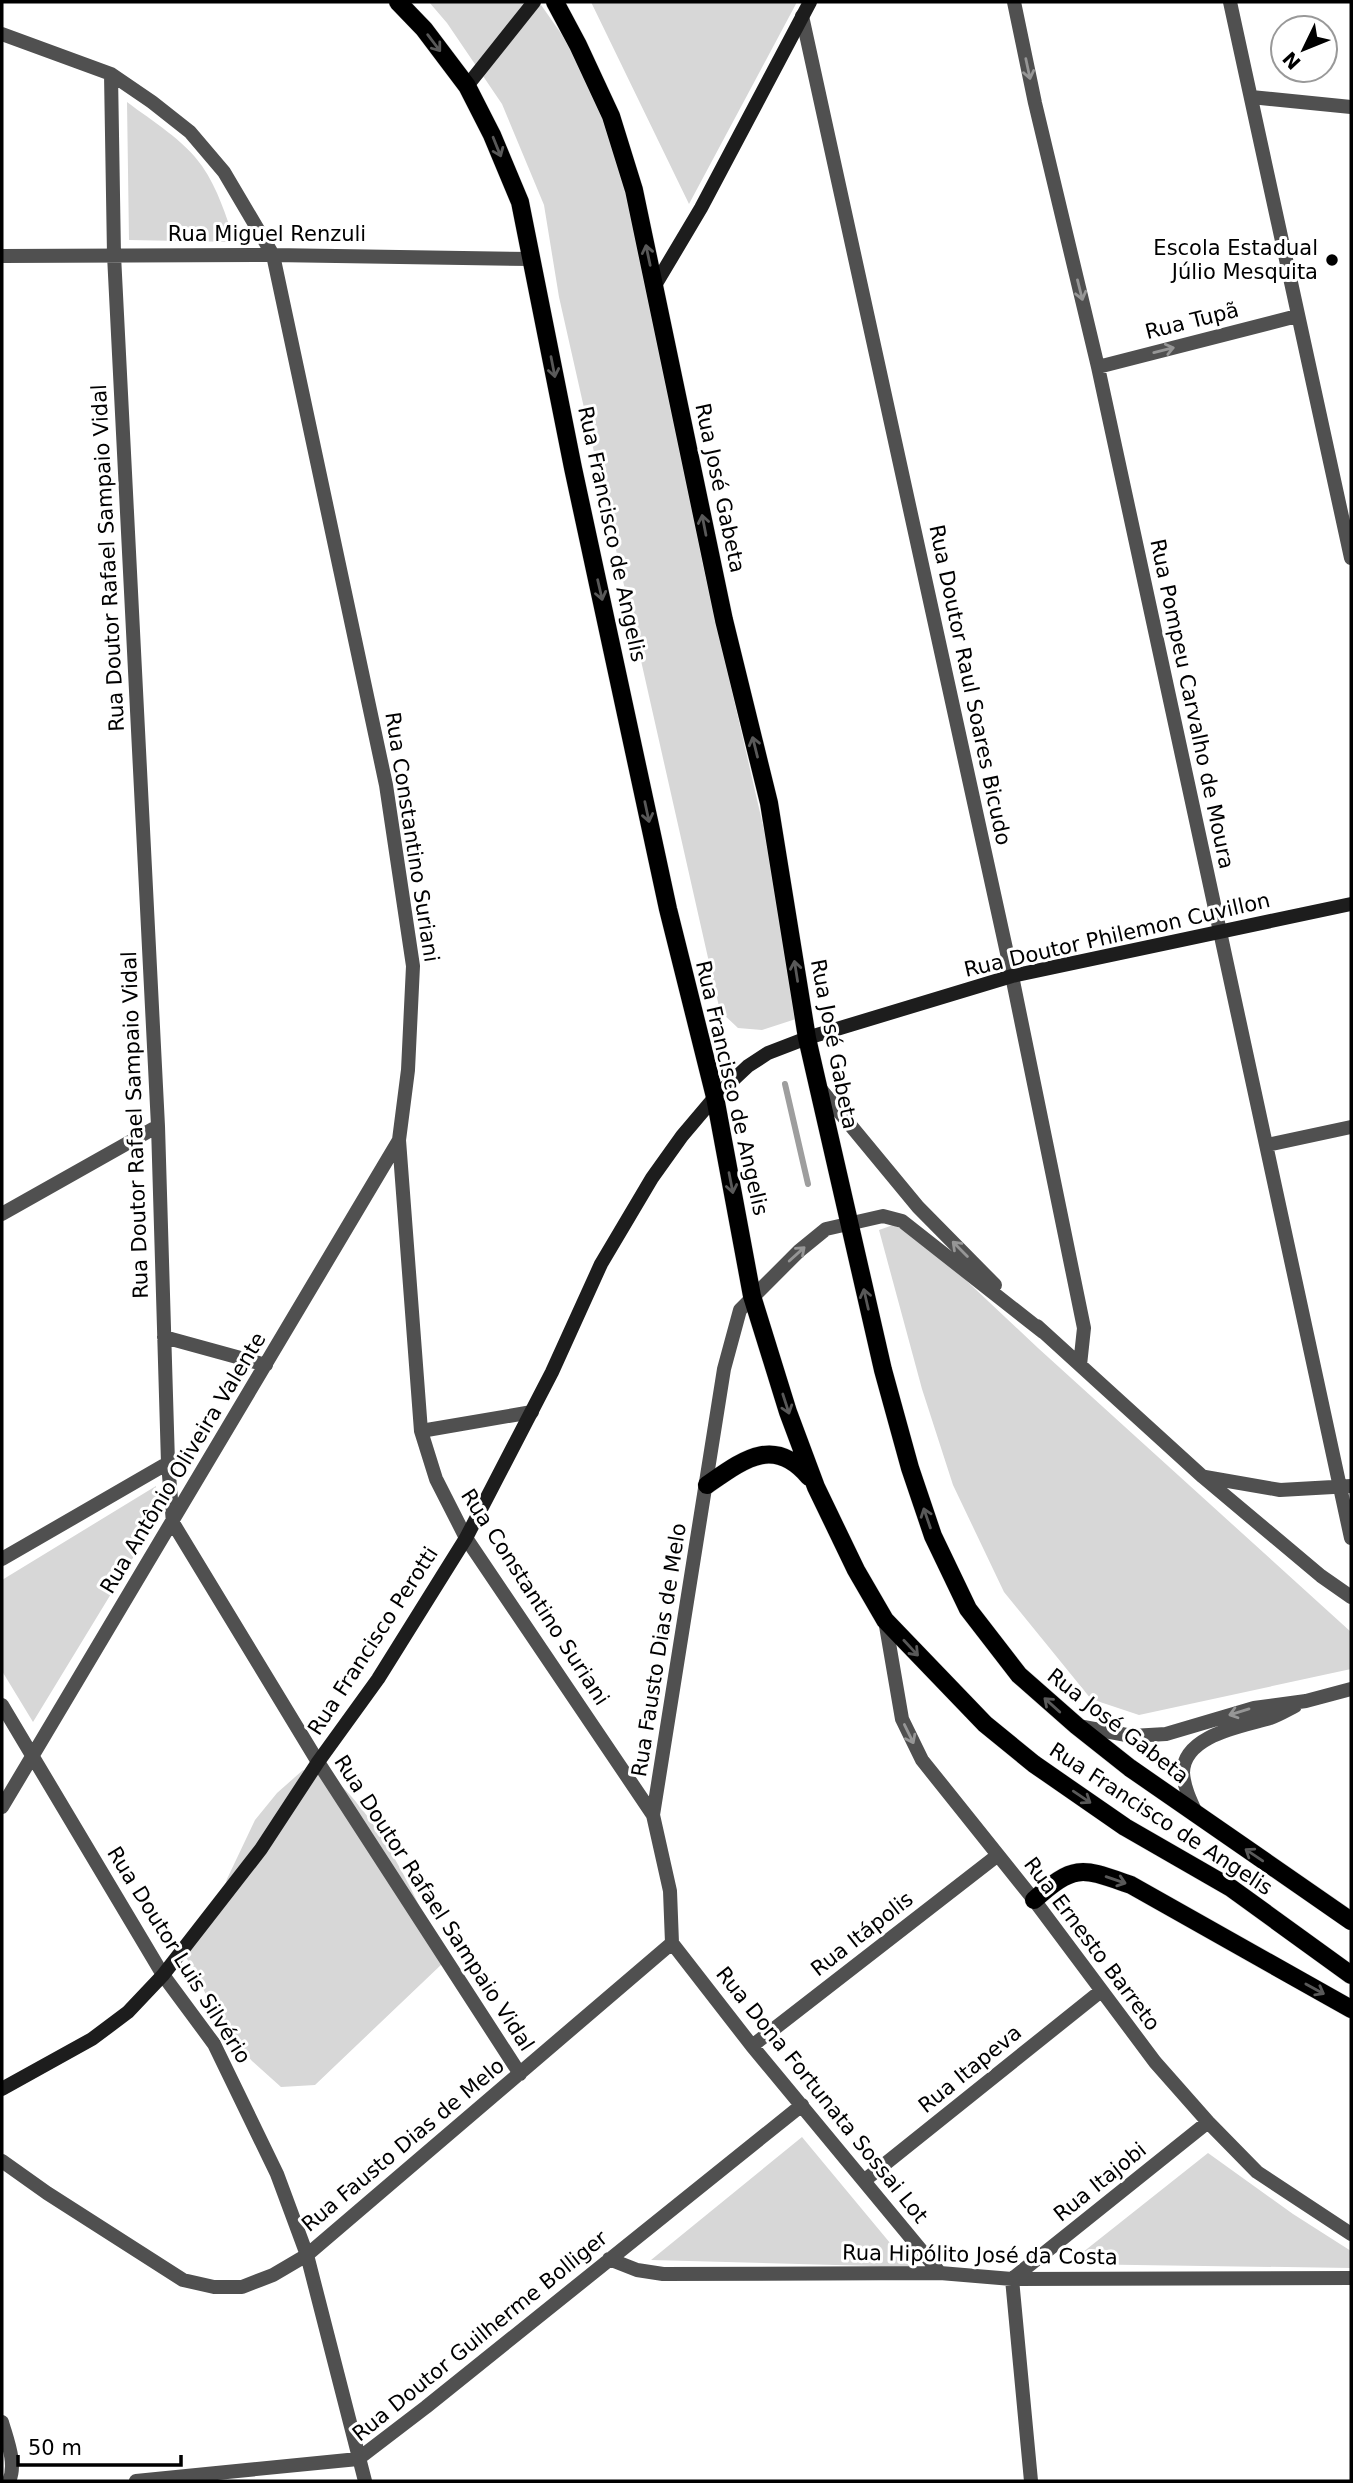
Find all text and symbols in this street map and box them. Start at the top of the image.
north arrow [1269,14,1339,84]
one-way arrow [427,33,442,51]
text: N [1278,47,1305,74]
one-way arrow [1021,57,1035,80]
one-way arrow [492,136,505,158]
street label: Rua Miguel Renzuli [168,222,366,246]
place label: Escola Estadual Júlio Mesquita [1153,236,1318,284]
one-way arrow [640,244,654,267]
marker: Escola Estadual Júlio Mesquita [1324,252,1340,268]
one-way arrow [1074,278,1087,301]
street label: Rua Tupã [1143,298,1241,344]
one-way arrow [1153,343,1175,356]
one-way arrow [547,355,561,378]
street label: Rua Doutor Rafael Sampaio Vidal [87,384,129,732]
street label: Rua José Gabeta [690,401,750,575]
street label: Rua Francisco de Angelis [573,404,651,664]
one-way arrow [697,514,711,537]
street label: Rua Doutor Raul Soares Bicudo [924,523,1016,847]
street label: Rua Pompeu Carvalho de Moura [1145,537,1239,871]
one-way arrow [593,578,607,601]
street label: Rua Constantino Suriani [380,710,444,964]
one-way arrow [748,736,761,759]
one-way arrow [641,800,655,823]
street label: Rua Doutor Philemon Cuvillon [962,888,1272,982]
street label: Rua Doutor Rafael Sampaio Vidal [117,951,153,1299]
street label: Rua José Gabeta [806,957,862,1131]
street label: Rua Francisco de Angelis [691,958,773,1218]
one-way arrow [789,960,802,983]
one-way arrow [725,1171,739,1194]
one-way arrow [952,1241,969,1258]
one-way arrow [788,1246,806,1262]
one-way arrow [859,1288,872,1311]
street label: Rua Antônio Oliveira Valente [95,1328,271,1598]
one-way arrow [780,1392,793,1414]
street label: Rua Constantino Suriani [456,1484,614,1710]
one-way arrow [920,1508,932,1530]
street label: Rua Fausto Dias de Melo [627,1521,691,1779]
street label: Rua Francisco Perotti [303,1542,443,1740]
one-way arrow [903,1639,919,1657]
street label: Rua José Gabeta [1043,1663,1193,1789]
one-way arrow [1044,1696,1061,1713]
one-way arrow [1228,1707,1250,1720]
one-way arrow [903,1723,917,1744]
street label: Rua Francisco de Angelis [1045,1738,1277,1900]
street label: Rua Doutor Rafael Sampaio Vidal [329,1751,539,2055]
one-way arrow [1072,1790,1091,1804]
street label: Rua Doutor Luis Silvério [102,1842,256,2068]
one-way arrow [1245,1848,1264,1862]
street label: Rua Ernesto Barreto [1019,1853,1165,2035]
one-way arrow [1105,1874,1127,1887]
street label: Rua Itápolis [806,1887,918,1981]
street label: Rua Dona Fortunata Sossai Lot [711,1962,933,2228]
one-way arrow [1305,1982,1325,1996]
street label: Rua Itapeva [914,2020,1026,2118]
street label: Rua Fausto Dias de Melo [297,2053,509,2237]
street label: Rua Itajobi [1049,2138,1151,2226]
street label: Rua Doutor Guilherme Bolliger [348,2226,612,2446]
street label: Rua Hipólito José da Costa [842,2241,1118,2269]
scale bar [18,2424,180,2468]
text: 50 m [28,2436,82,2460]

